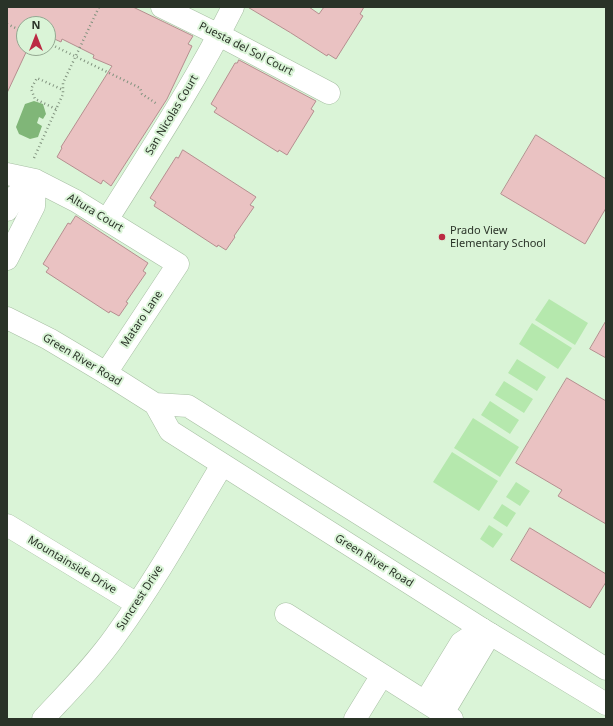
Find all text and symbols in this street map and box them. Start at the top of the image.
north arrow [16,16,56,56]
text: N [32,17,40,32]
street label: Puesta del Sol Court [197,20,295,78]
street label: San Nicolas Court [143,73,201,157]
street label: Altura Court [65,191,125,235]
place label: Prado View Elementary School [450,224,546,250]
marker: Prado View Elementary School [437,232,447,242]
street label: Mataro Lane [118,288,166,350]
street label: Green River Road [40,331,124,389]
street label: Green River Road [332,532,416,590]
street label: Mountainside Drive [25,533,119,597]
street label: Suncrest Drive [114,563,166,633]

